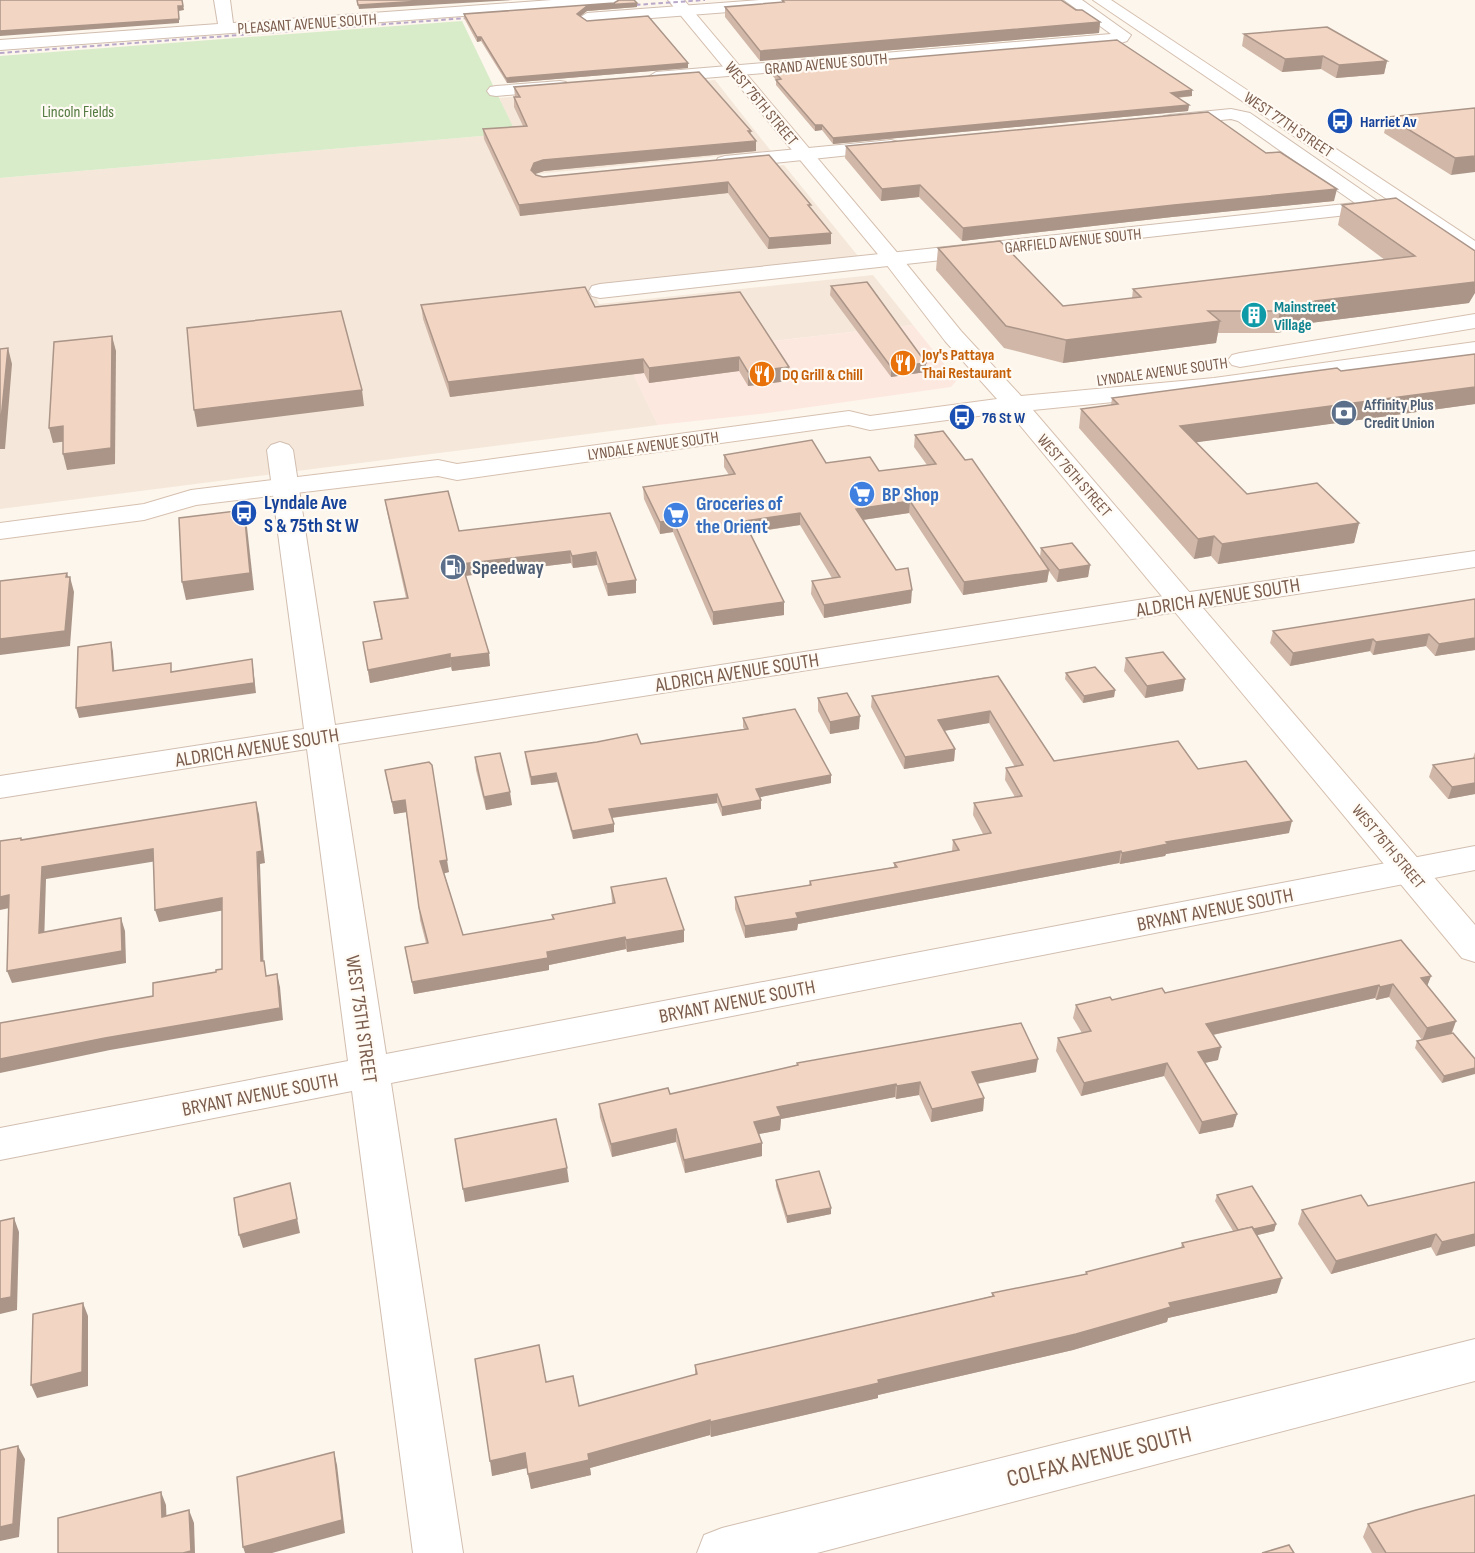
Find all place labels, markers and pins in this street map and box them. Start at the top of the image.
bus stop icon: Harriet Av [1325,106,1355,136]
place label: Harriet Av [1360,113,1417,132]
place label: Mainstreet Village [1274,298,1336,335]
building icon: Mainstreet Village [1239,300,1269,330]
place label: Joy's Pattaya Thai Restaurant [921,346,1011,383]
restaurant icon: Joy's Pattaya Thai Restaurant [888,348,918,378]
restaurant icon: DQ Grill & Chill [747,359,777,389]
place label: DQ Grill & Chill [782,366,863,385]
place label: Affinity Plus Credit Union [1363,396,1435,433]
bank icon: Affinity Plus Credit Union [1329,398,1359,428]
bus stop icon: 76 St W [947,402,977,432]
place label: 76 St W [982,409,1026,428]
supermarket icon: BP Shop [847,479,877,509]
place label: BP Shop [882,483,939,507]
place label: Lyndale Ave S & 75th St W [264,491,359,538]
place label: Groceries of the Orient [696,492,783,539]
bus stop icon: Lyndale Ave S & 75th St W [229,498,259,528]
supermarket icon: Groceries of the Orient [661,500,691,530]
fuel station icon: Speedway [438,552,468,582]
place label: Speedway [472,556,544,580]

